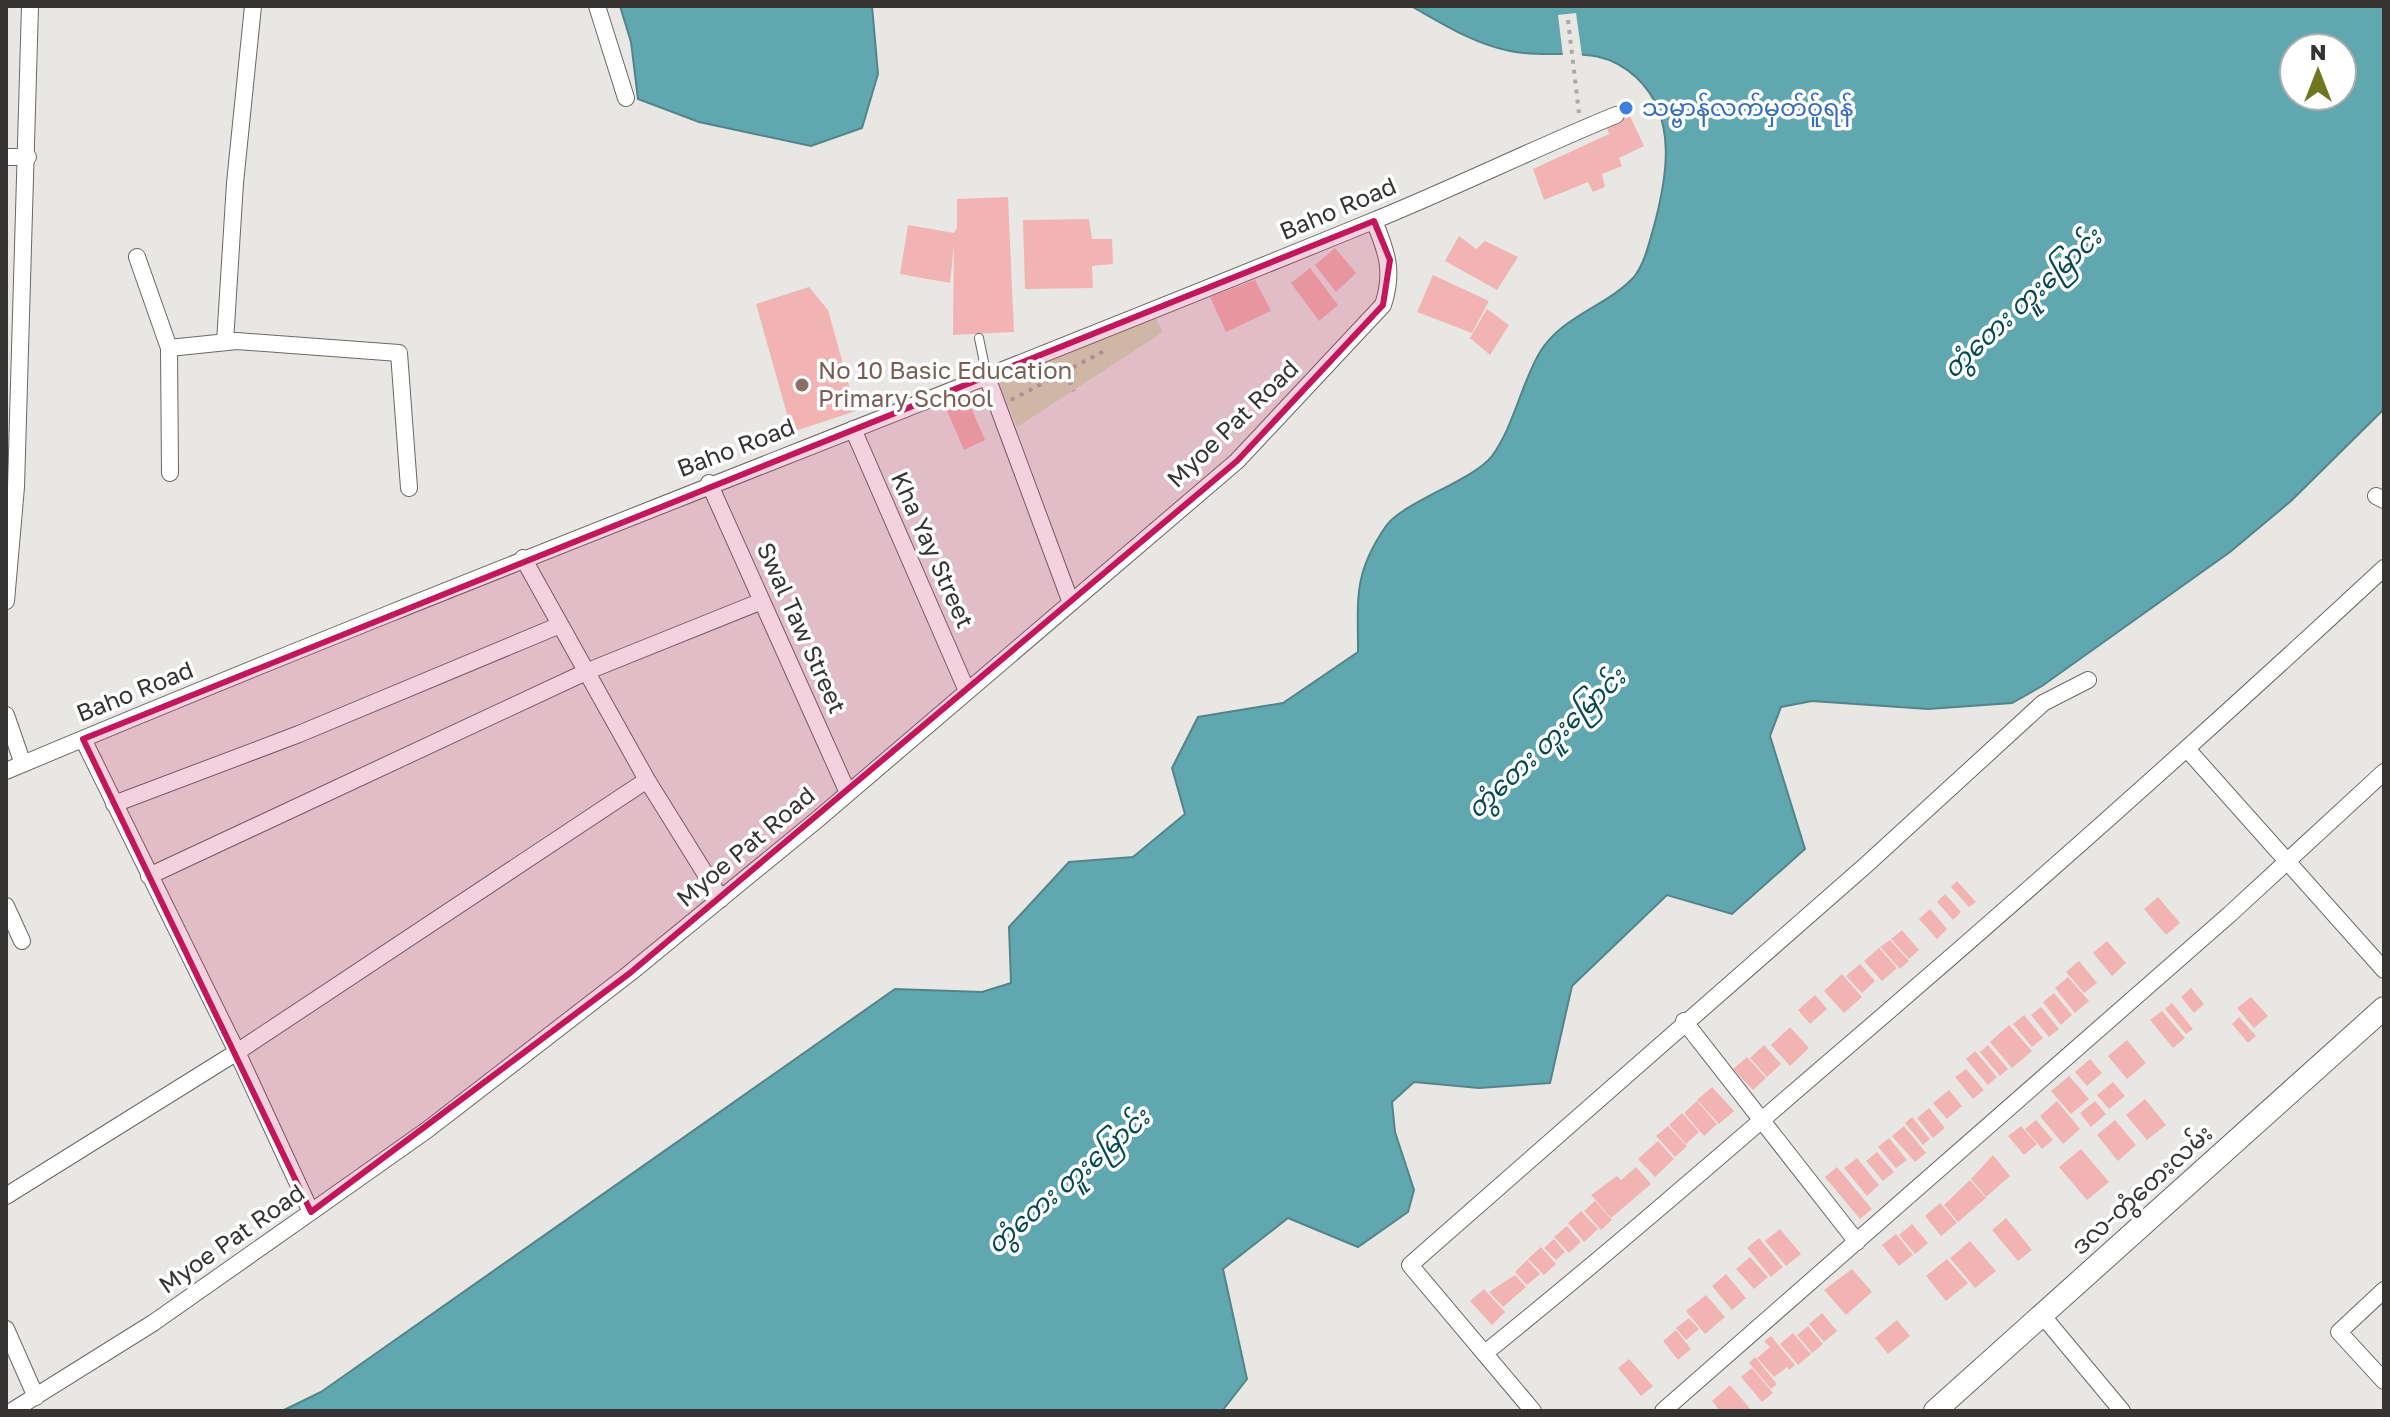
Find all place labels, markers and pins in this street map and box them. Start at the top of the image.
place label: သမ္ဗာန်လက်မှတ်ဝ်ူရန် [1642,92,1853,128]
marker: သမ္ဗာန်လက်မှတ်ဝ်ူရန် [1617,99,1635,117]
place label: No 10 Basic Education Primary School [818,355,1072,412]
marker: No 10 Basic Education Primary School [793,376,811,394]

